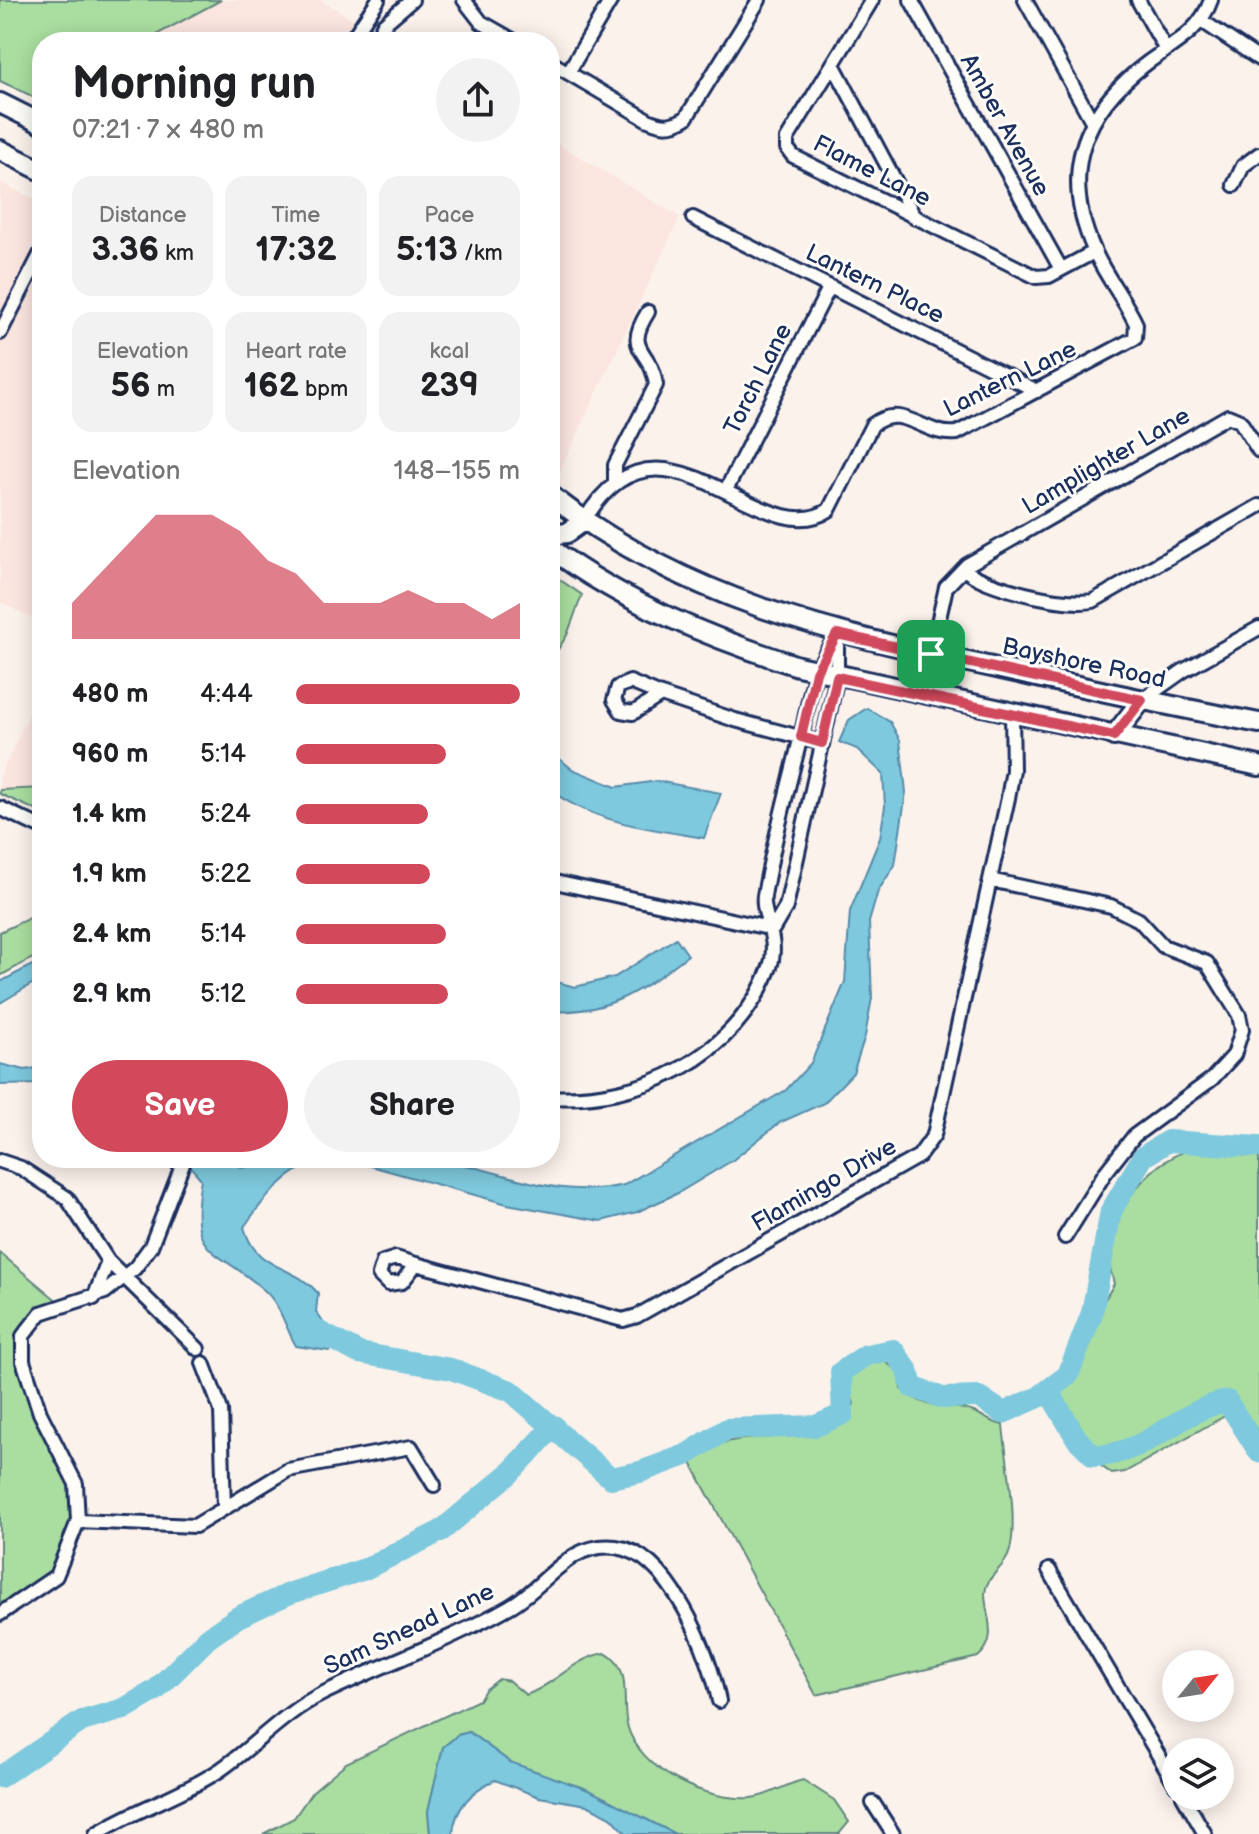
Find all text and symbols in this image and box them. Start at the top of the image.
street label: Amber Avenue [954,49,1056,201]
text: Morning run [72,58,316,111]
button: share [436,58,520,142]
text: 07:21 · 7 × 480 m [72,115,264,146]
street label: Flame Lane [808,129,936,213]
text: Distance [99,202,187,229]
text: Time [272,202,320,229]
text: Pace [424,202,474,229]
text: 3.36 [91,229,159,270]
text: 17:32 [255,229,337,270]
text: 5:13 [396,229,458,270]
street label: Lantern Place [801,238,949,330]
text: km [159,240,194,267]
text: /km [458,240,503,267]
street label: Torch Lane [718,319,798,439]
street label: Lantern Lane [939,334,1081,424]
text: Elevation [97,338,189,365]
text: Heart rate [245,338,347,365]
text: kcal [430,338,469,365]
text: 56 [110,365,151,406]
text: 162 [244,365,299,406]
text: 239 [420,365,479,406]
text: m [151,376,175,403]
text: bpm [299,376,348,403]
street label: Lamplighter Lane [1017,401,1195,521]
text: Elevation [72,456,180,487]
text: 148–155 m [393,456,520,487]
pin [897,620,965,688]
icon: arrive [909,632,953,676]
street label: Bayshore Road [1000,632,1168,694]
text: 480 m [72,679,148,710]
text: 4:44 [200,679,253,710]
text: 960 m [72,739,148,770]
text: 5:14 [200,739,246,770]
text: 1.4 km [72,799,147,830]
text: 5:24 [200,799,251,830]
text: 1.9 km [72,859,147,890]
text: 5:22 [200,859,251,890]
text: 2.4 km [72,919,151,950]
text: 5:14 [200,919,246,950]
text: 2.9 km [72,979,151,1010]
text: 5:12 [200,979,246,1010]
button: Save [72,1060,288,1152]
button: Share [304,1060,520,1152]
street label: Flamingo Drive [746,1132,902,1238]
street label: Sam Snead Lane [319,1577,499,1681]
north arrow [1162,1650,1234,1722]
map controls [1162,1650,1234,1810]
button: layers [1162,1738,1234,1810]

